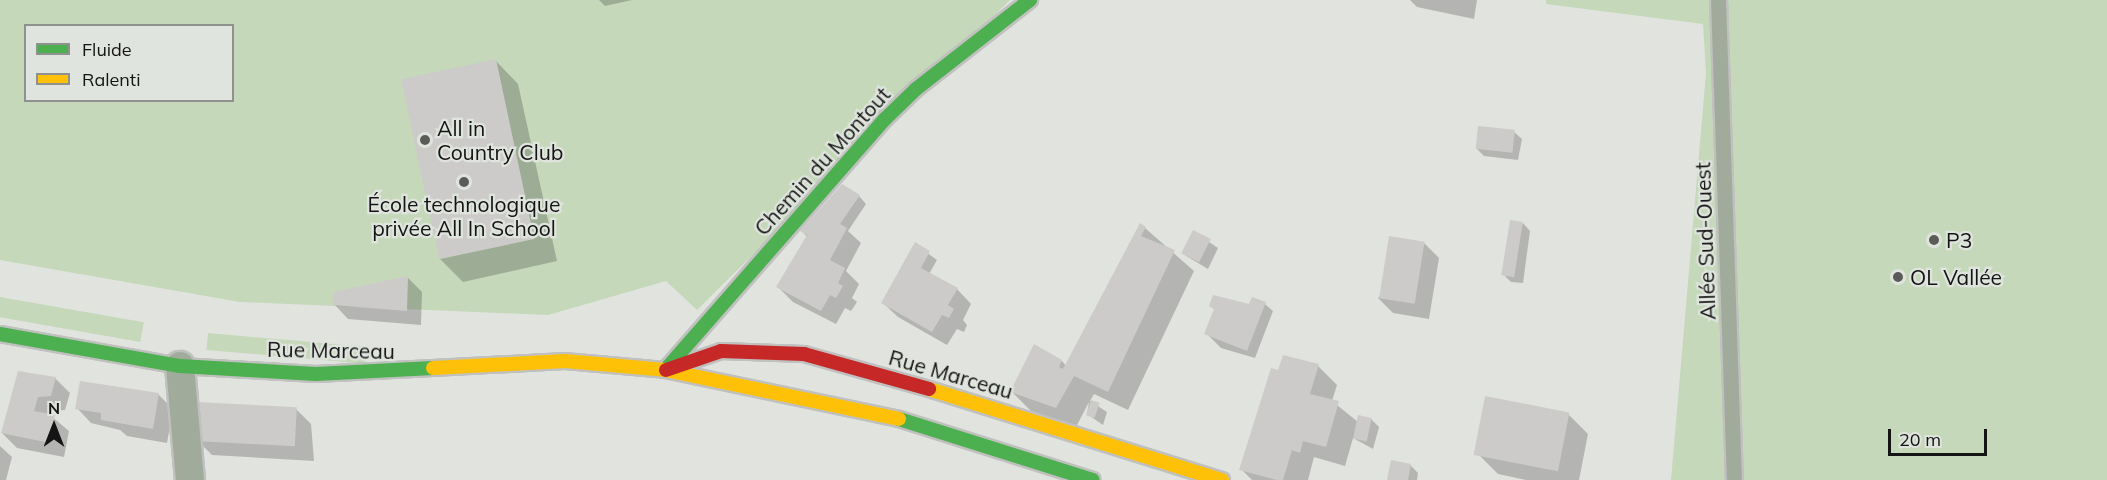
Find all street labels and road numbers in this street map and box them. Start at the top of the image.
street label: Chemin du Montout [749,82,895,240]
street label: Allée Sud-Ouest [1690,162,1720,320]
street label: Rue Marceau [267,336,395,364]
street label: Rue Marceau [886,344,1016,404]

